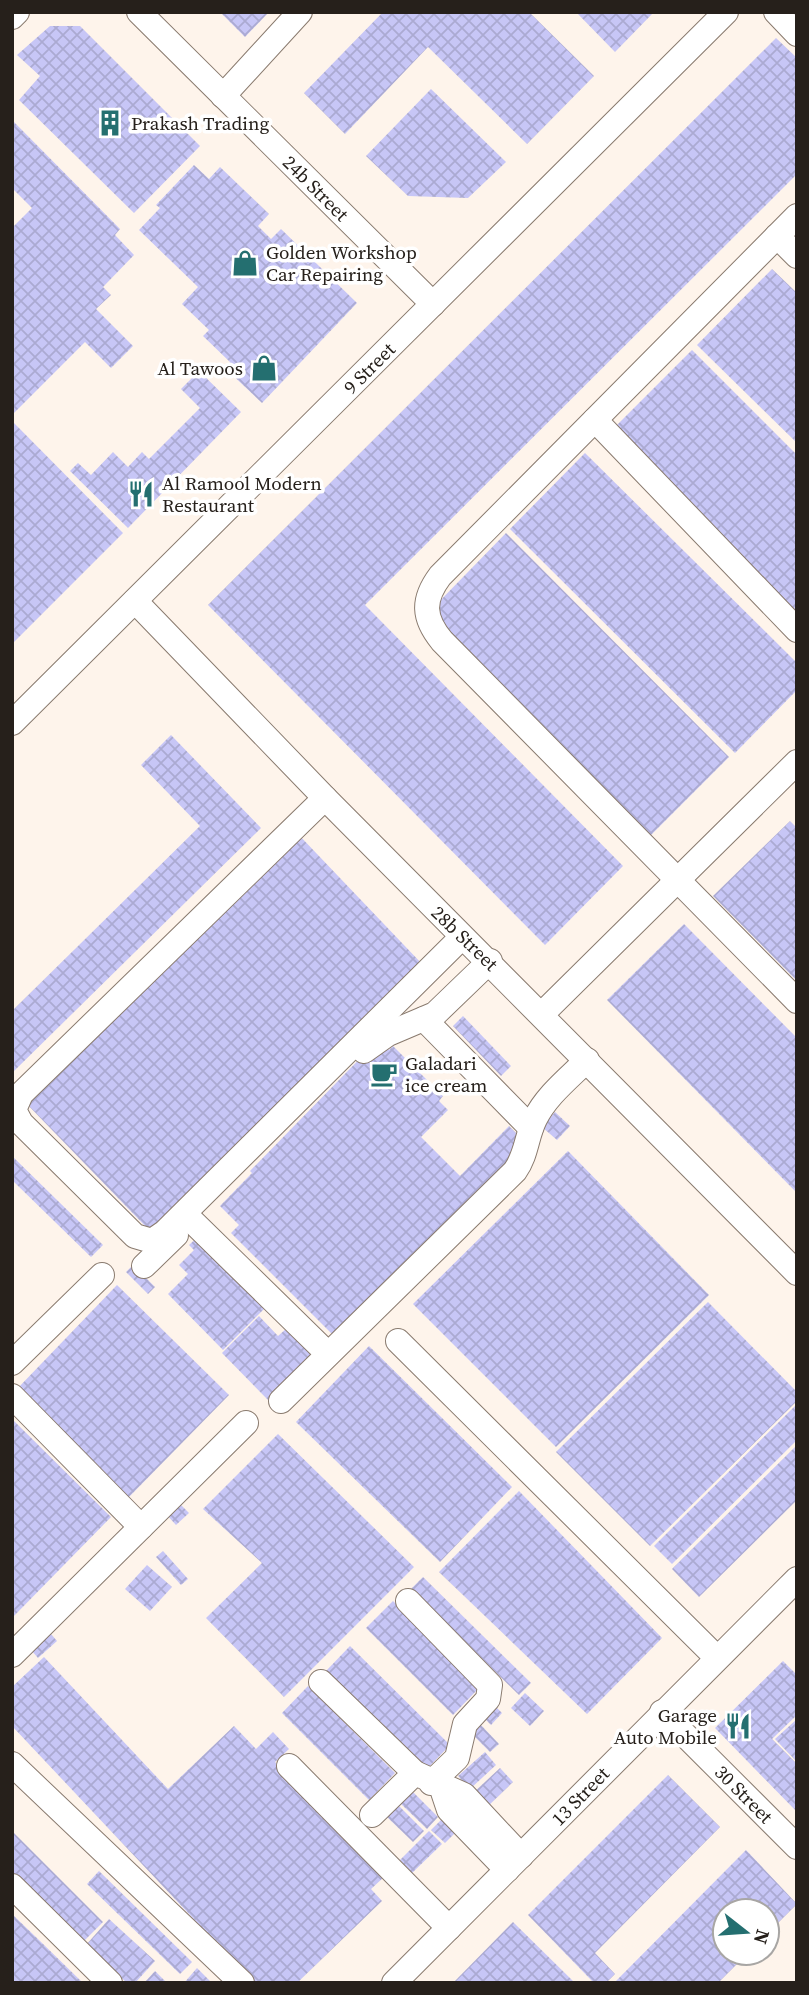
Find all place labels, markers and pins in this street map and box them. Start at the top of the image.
building icon: Prakash Trading [95,108,125,138]
place label: Prakash Trading [131,110,269,136]
place label: Golden Workshop Car Repairing [266,239,417,287]
shop icon: Golden Workshop Car Repairing [230,248,260,278]
shop icon: Al Tawoos [249,353,279,383]
place label: Al Tawoos [157,355,243,381]
place label: Al Ramool Modern Restaurant [162,470,322,518]
restaurant icon: Al Ramool Modern Restaurant [126,479,156,509]
place label: Galadari ice cream [405,1050,487,1098]
cafe icon: Galadari ice cream [369,1059,399,1089]
place label: Garage Auto Mobile [614,1702,717,1750]
restaurant icon: Garage Auto Mobile [723,1711,753,1741]

